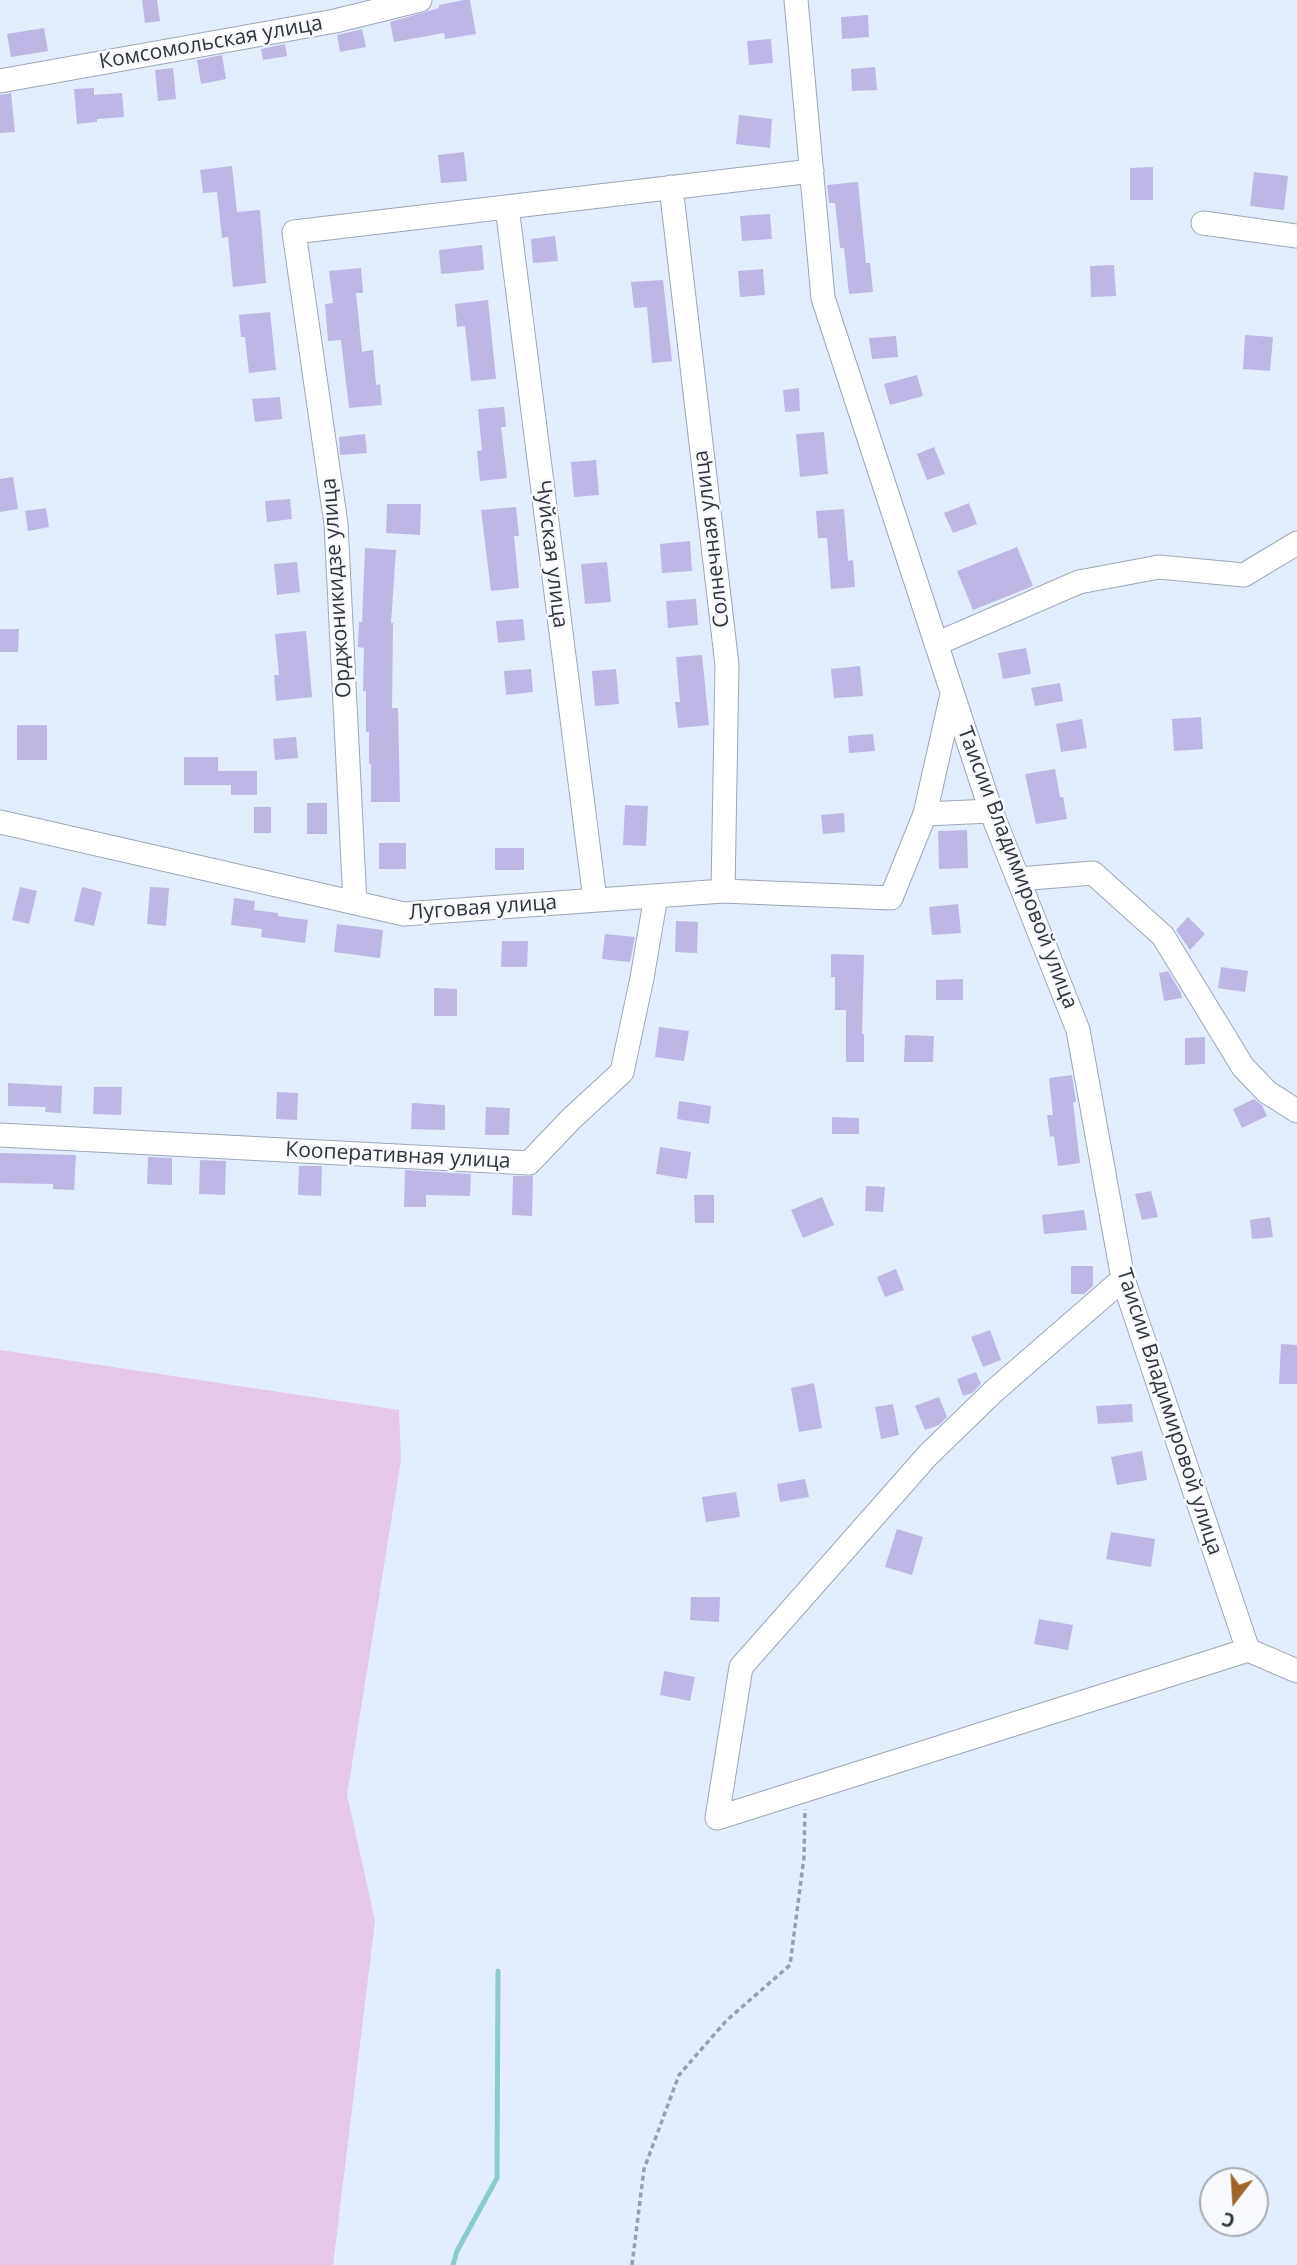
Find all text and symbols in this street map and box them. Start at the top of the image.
street label: Комсомольская улица [97,11,325,75]
street label: Солнечная улица [689,449,735,629]
street label: Орджоникидзе улица [317,477,357,699]
street label: Чуйская улица [529,479,573,629]
street label: Таисии Владимировой улица [951,723,1083,1013]
street label: Луговая улица [408,890,558,926]
street label: Кооперативная улица [285,1138,511,1174]
street label: Таисии Владимировой улица [1111,1265,1227,1559]
north arrow [1199,2167,1269,2237]
text: С [1219,2206,1238,2234]

